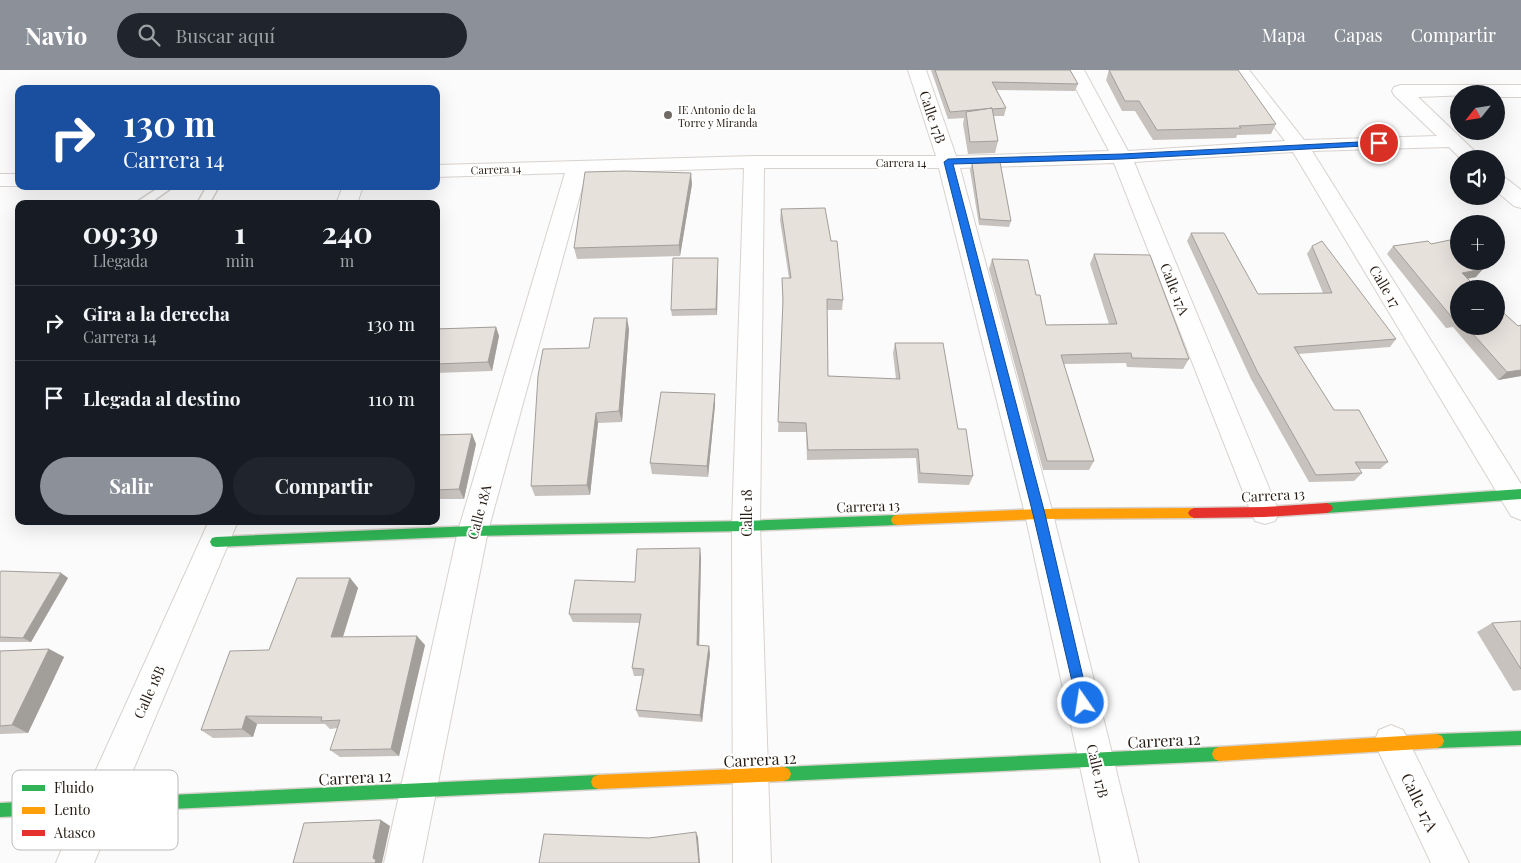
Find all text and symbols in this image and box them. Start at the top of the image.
search box [117,13,467,58]
text: Navio [25,19,87,51]
icon: search [135,21,163,49]
text: Buscar aquí [175,22,275,48]
text: Mapa [1262,23,1306,47]
text: Capas [1334,23,1383,47]
text: Compartir [1411,23,1496,47]
north arrow [1450,85,1505,140]
map controls [1450,85,1505,335]
street label: Calle 17B [915,88,951,146]
text: 130 m [123,99,216,146]
place label: IE Antonio de la Torre y Miranda [678,102,758,130]
icon: right [40,105,105,170]
marker: IE Antonio de la Torre y Miranda [662,109,674,121]
pin [1358,122,1400,164]
icon: arrive [1365,129,1393,157]
text: Carrera 14 [123,144,224,174]
button: sound [1450,150,1505,205]
street label: Carrera 14 [876,155,927,170]
street label: Carrera 14 [470,161,522,177]
text: 09:39 [82,212,158,252]
text: 1 [234,212,246,252]
text: 240 [322,212,373,252]
button: + [1450,215,1505,270]
text: Llegada [93,250,148,271]
text: min [226,250,254,271]
text: m [340,250,354,271]
street label: Calle 17A [1156,260,1194,318]
street label: Calle 17 [1365,261,1405,311]
button: − [1450,280,1505,335]
text: Gira a la derecha [83,300,230,326]
icon: right [40,309,68,337]
text: 130 m [367,310,415,336]
text: Carrera 14 [83,326,157,347]
icon: arrive [40,384,68,412]
text: Llegada al destino [83,385,241,411]
text: 110 m [368,385,415,411]
button: Salir [40,457,223,515]
button: Compartir [233,457,415,515]
street label: Calle 18A [463,482,496,542]
street label: Carrera 13 [1241,484,1305,506]
street label: Calle 18 [737,489,756,537]
street label: Carrera 13 [836,495,900,517]
street label: Calle 18B [129,662,169,722]
position arrow [1056,676,1108,728]
street label: Carrera 12 [1127,728,1201,752]
street label: Calle 17B [1083,742,1113,800]
street label: Carrera 12 [723,747,797,771]
street label: Carrera 12 [318,765,392,789]
street label: Calle 17A [1397,769,1444,836]
legend [12,770,178,850]
text: Fluido [54,778,94,797]
text: Lento [54,800,91,819]
text: Atasco [53,823,96,842]

